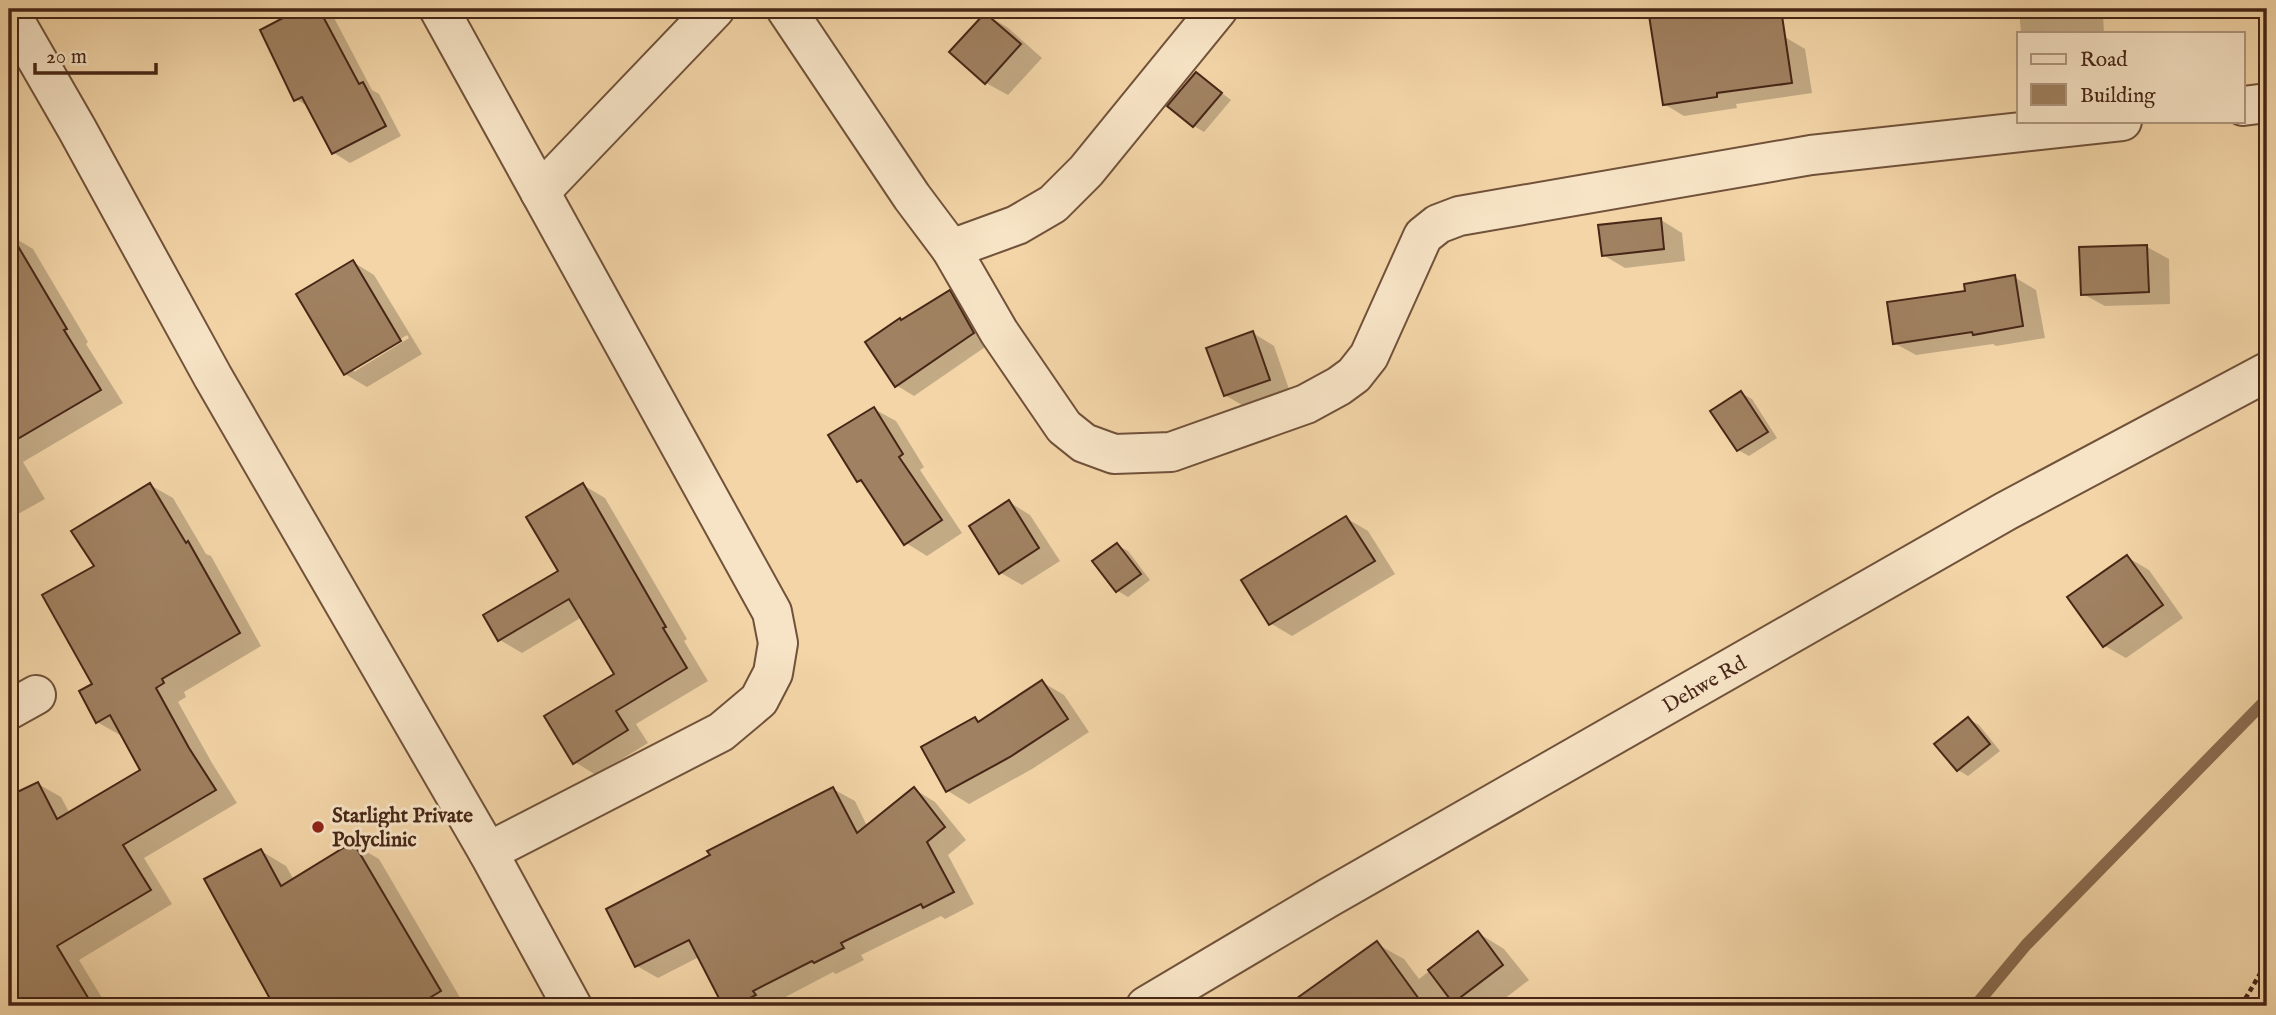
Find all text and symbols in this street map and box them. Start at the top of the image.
scale bar [35,32,156,76]
legend [2017,32,2244,122]
text: 20 m [46,44,87,71]
text: Road [2080,47,2128,74]
text: Building [2080,83,2156,110]
street label: Dehwe Rd [1658,650,1752,720]
place label: Starlight Private Polyclinic [332,803,473,854]
marker: Starlight Private Polyclinic [310,819,326,835]

